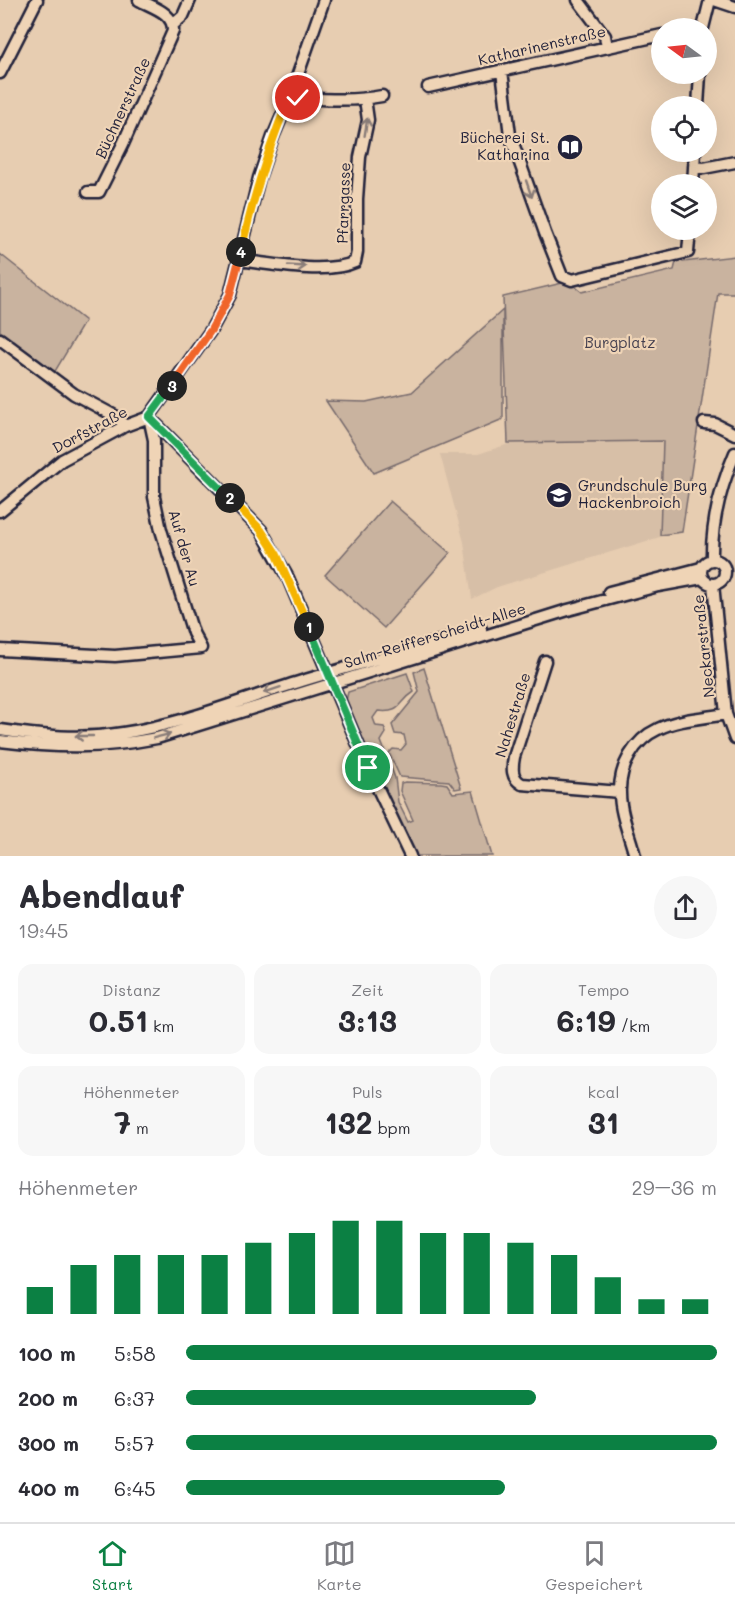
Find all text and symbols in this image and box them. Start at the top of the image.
north arrow [651,18,717,84]
map controls [651,18,717,240]
street label: Katharinenstraße [476,21,608,69]
street label: Büchnerstraße [90,54,154,161]
pin [272,72,323,123]
icon: check [281,81,314,114]
button: locate [651,96,717,162]
one-way arrow [360,118,371,138]
place label: Bücherei St. Katharina [460,127,550,164]
library icon: Bücherei St. Katharina [555,132,585,162]
street label: Pfarrgasse [332,162,354,244]
button: layers [651,174,717,240]
one-way arrow [524,179,535,198]
pin: 4 [226,237,256,267]
text: 4 [236,241,246,262]
one-way arrow [286,261,306,272]
park label: Burgplatz [584,332,656,352]
pin: 3 [157,371,187,401]
text: 3 [167,375,177,396]
street label: Dorfstraße [49,401,130,457]
place label: Grundschule Burg Hackenbroich [578,475,707,512]
school or university icon: Grundschule Burg Hackenbroich [544,480,574,510]
pin: 2 [215,483,245,513]
text: 2 [226,487,234,508]
street label: Auf der Au [164,507,205,588]
street label: Neckarstraße [688,594,718,699]
street label: Salm-Reifferscheidt-Allee [341,598,528,672]
pin: 1 [294,612,324,642]
text: 1 [305,616,313,637]
street label: Nahestraße [490,670,534,760]
one-way arrow [263,685,282,696]
one-way arrow [74,730,94,742]
one-way arrow [152,730,171,741]
pin [342,742,393,793]
icon: arrive [351,751,384,784]
text: Abendlauf [18,873,184,916]
button: share [654,876,717,939]
text: 19:45 [18,917,68,943]
text: Distanz [102,979,161,1000]
text: Zeit [351,979,384,1000]
text: Tempo [578,979,629,1000]
text: 0.51 [89,1000,148,1040]
text: 3:13 [338,1000,397,1040]
text: 6:19 [557,1000,616,1040]
text: km [148,1015,174,1036]
text: /km [616,1015,650,1036]
text: Höhenmeter [83,1081,180,1102]
text: Puls [352,1081,383,1102]
text: kcal [588,1081,619,1102]
text: 7 [114,1102,131,1142]
text: 132 [325,1102,373,1142]
text: 31 [588,1102,619,1142]
text: m [131,1117,149,1138]
text: bpm [373,1117,411,1138]
text: Höhenmeter [18,1174,138,1200]
text: 29–36 m [632,1174,717,1200]
text: 100 m [18,1340,76,1366]
text: 5:58 [114,1340,156,1366]
text: 200 m [18,1385,78,1411]
text: 6:37 [114,1385,155,1411]
text: 300 m [18,1430,79,1456]
text: 5:57 [114,1430,155,1456]
text: 400 m [18,1475,79,1501]
text: 6:45 [114,1475,156,1501]
tab: Start [92,1537,133,1594]
tab: Karte [317,1537,362,1594]
tab: Gespeichert [545,1537,643,1594]

